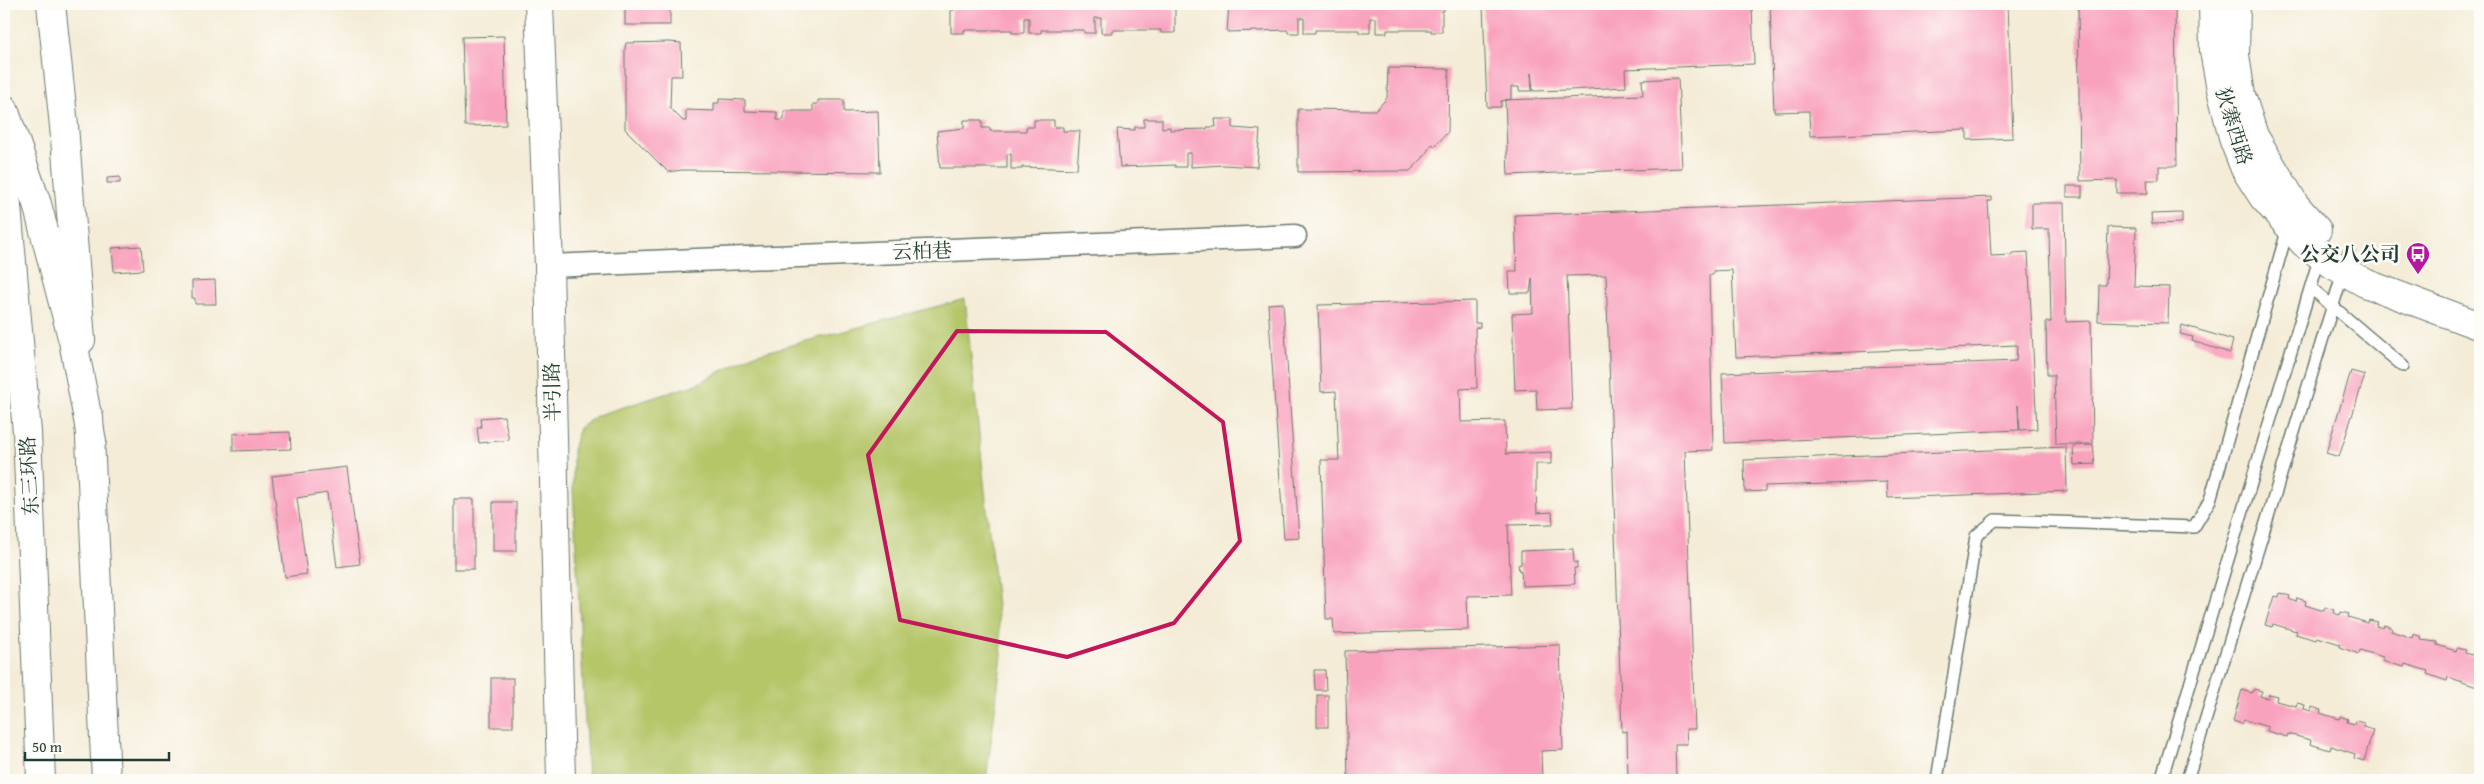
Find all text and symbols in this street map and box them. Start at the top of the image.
street label: 狄寨西路 [2209,83,2260,168]
street label: 云柏巷 [891,235,952,266]
place label: 公交八公司 [2300,239,2400,268]
bus stop icon: 公交八公司 [2405,241,2431,275]
street label: 半引路 [536,362,567,422]
street label: 东三环路 [12,435,45,517]
scale bar [25,729,169,761]
text: 50 m [32,736,63,757]

